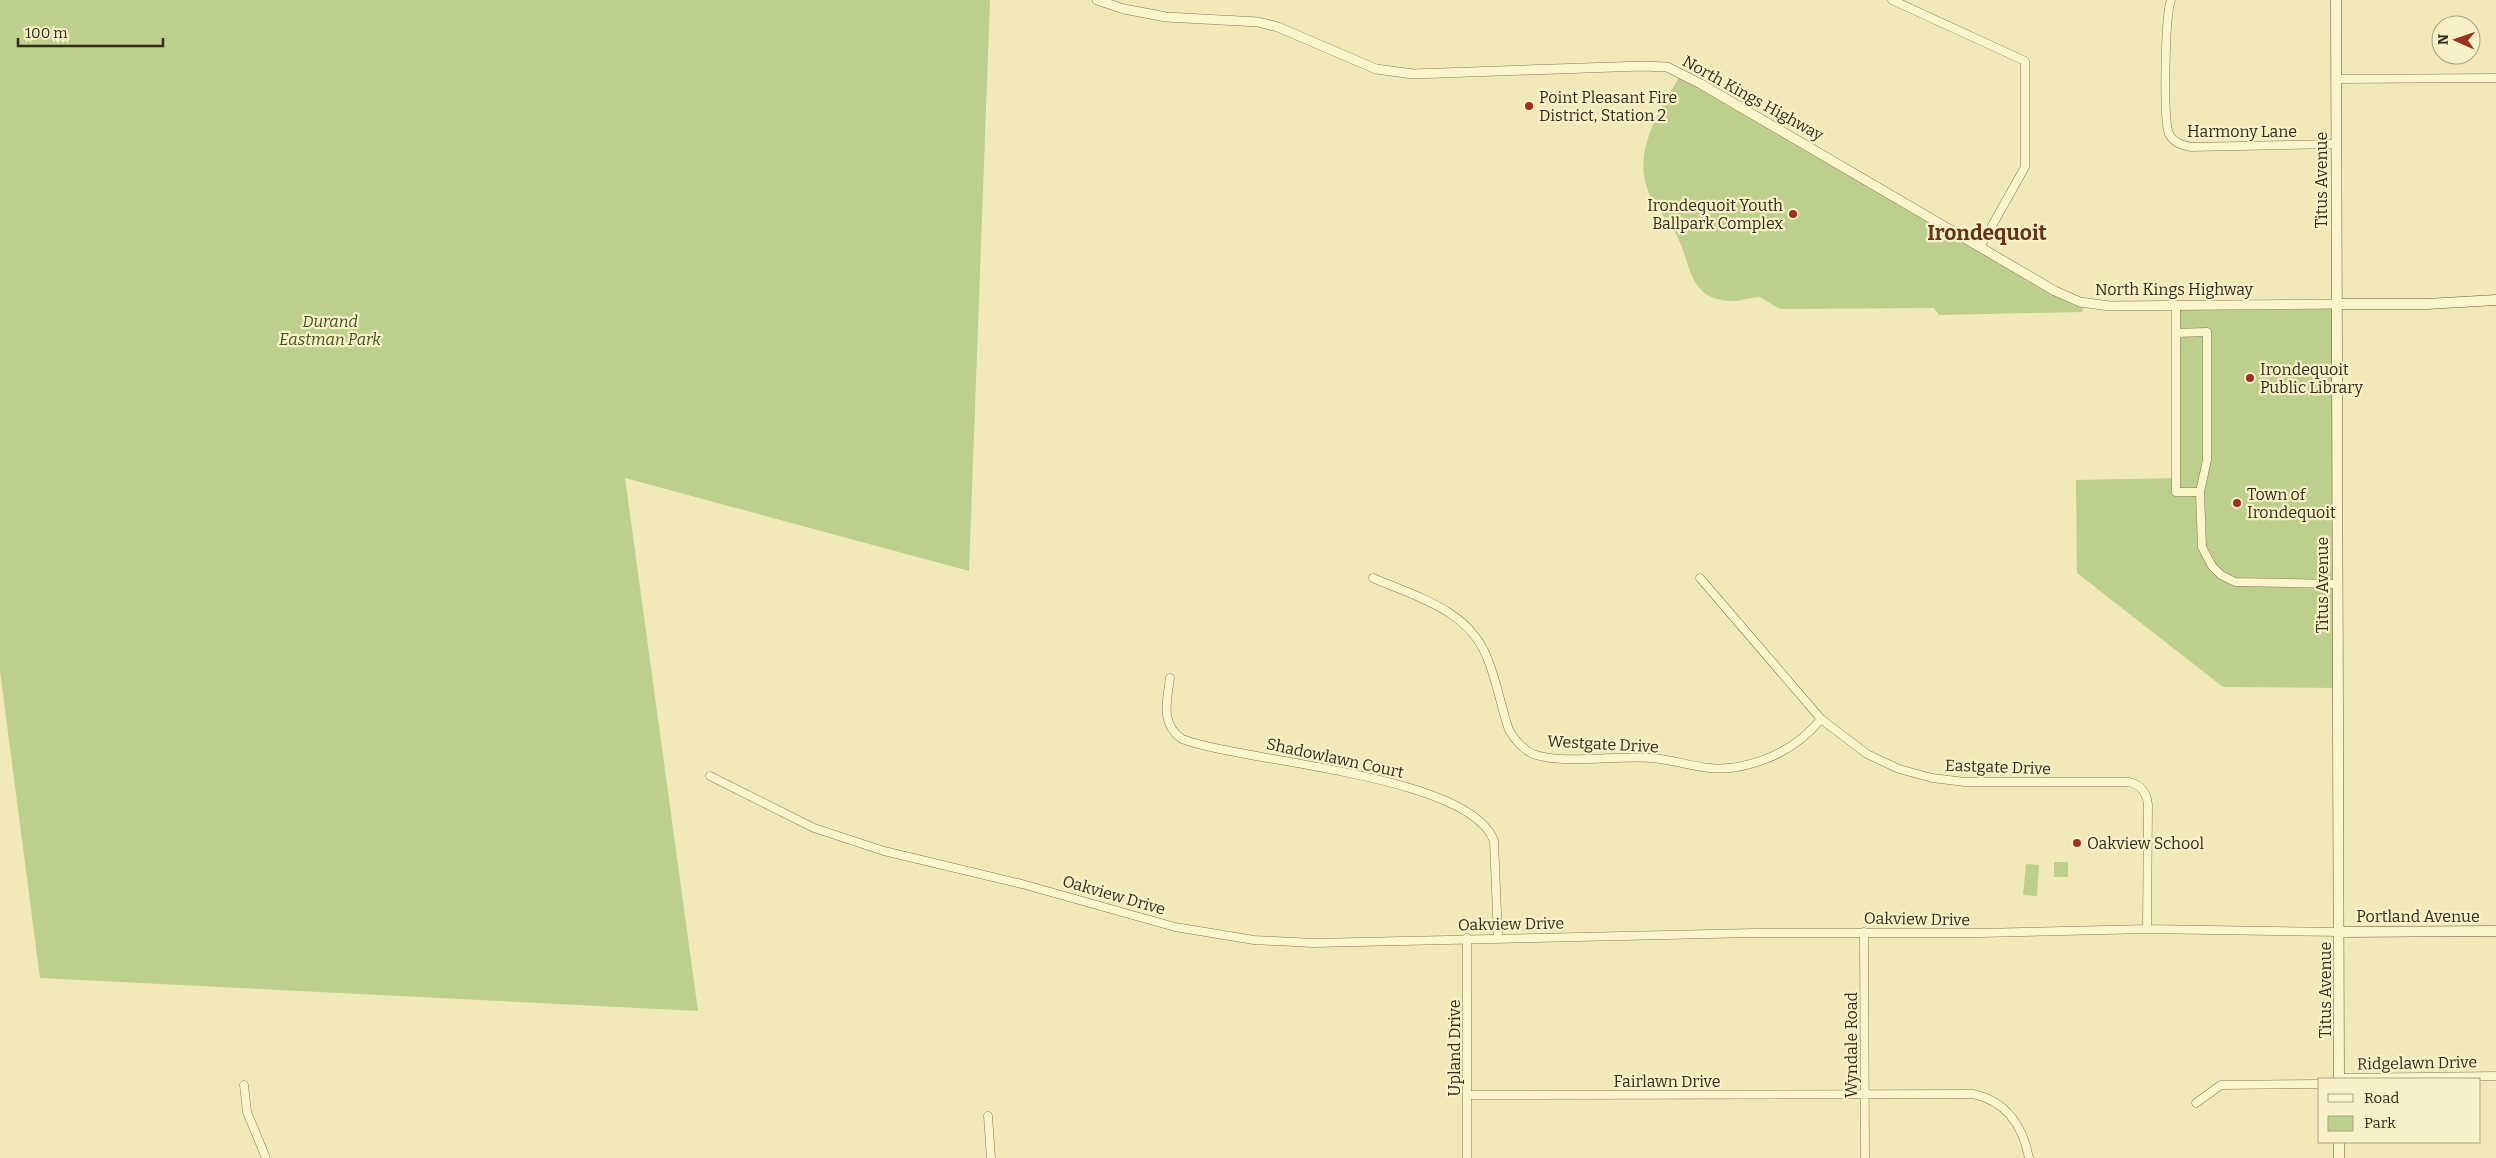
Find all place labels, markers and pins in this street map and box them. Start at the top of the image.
place label: Point Pleasant Fire District, Station 2 [1539,88,1677,125]
marker: Point Pleasant Fire District, Station 2 [1523,100,1535,112]
place label: Irondequoit Youth Ballpark Complex [1647,196,1783,233]
marker: Irondequoit Youth Ballpark Complex [1787,208,1799,220]
place label: Irondequoit Public Library [2260,360,2364,397]
marker: Irondequoit Public Library [2244,372,2256,384]
place label: Town of Irondequoit [2247,485,2336,522]
marker: Town of Irondequoit [2231,497,2243,509]
place label: Oakview School [2087,834,2204,853]
marker: Oakview School [2071,837,2083,849]

